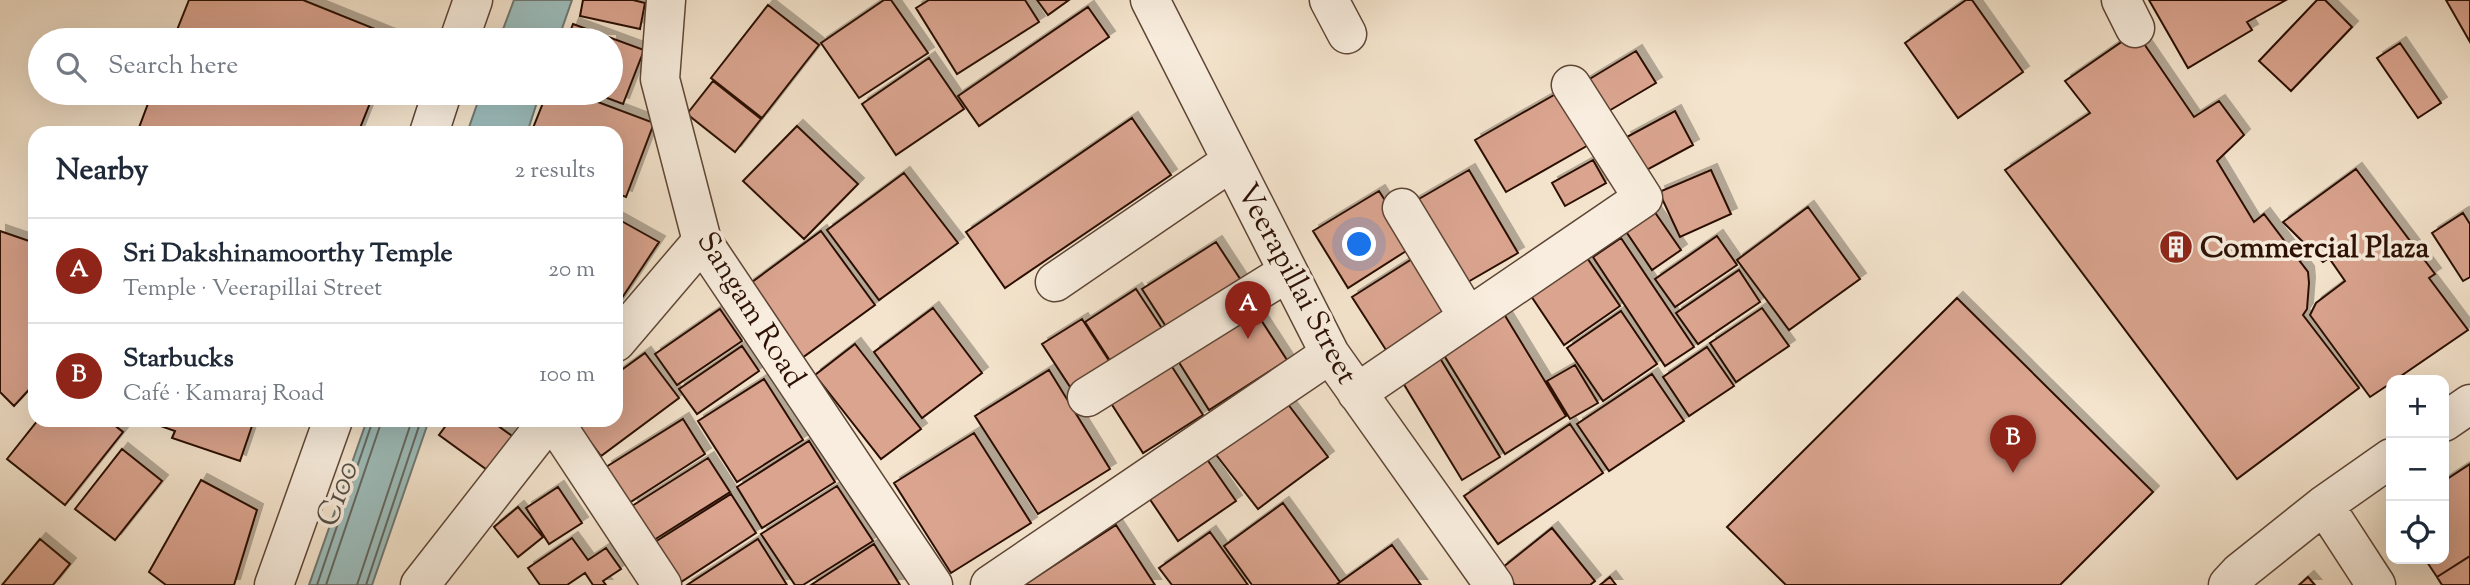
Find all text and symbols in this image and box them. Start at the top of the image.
search box [28,28,623,105]
icon: search [52,48,90,86]
text: Search here [108,48,238,85]
text: Nearby [56,150,148,193]
text: 2 results [515,155,595,188]
street label: Veerapillai Street [1225,176,1367,392]
street label: Sangam Road [685,224,815,396]
your location [1342,227,1376,261]
building icon: Commercial Plaza [2157,228,2195,266]
place label: Commercial Plaza [2200,228,2429,271]
text: Sri Dakshinamoorthy Temple [123,236,453,273]
text: A [70,254,88,287]
text: 20 m [548,254,595,287]
text: Temple · Veerapillai Street [123,273,382,306]
pin: A [1225,281,1271,339]
text: Starbucks [123,341,234,378]
text: B [72,359,86,392]
text: 100 m [539,359,595,392]
map controls [2386,375,2449,564]
button: + [2386,375,2449,438]
text: Café · Kamaraj Road [123,378,324,411]
pin: B [1990,415,2036,473]
button: − [2386,438,2449,501]
water label: C100 [306,455,372,533]
button: locate [2386,501,2449,564]

